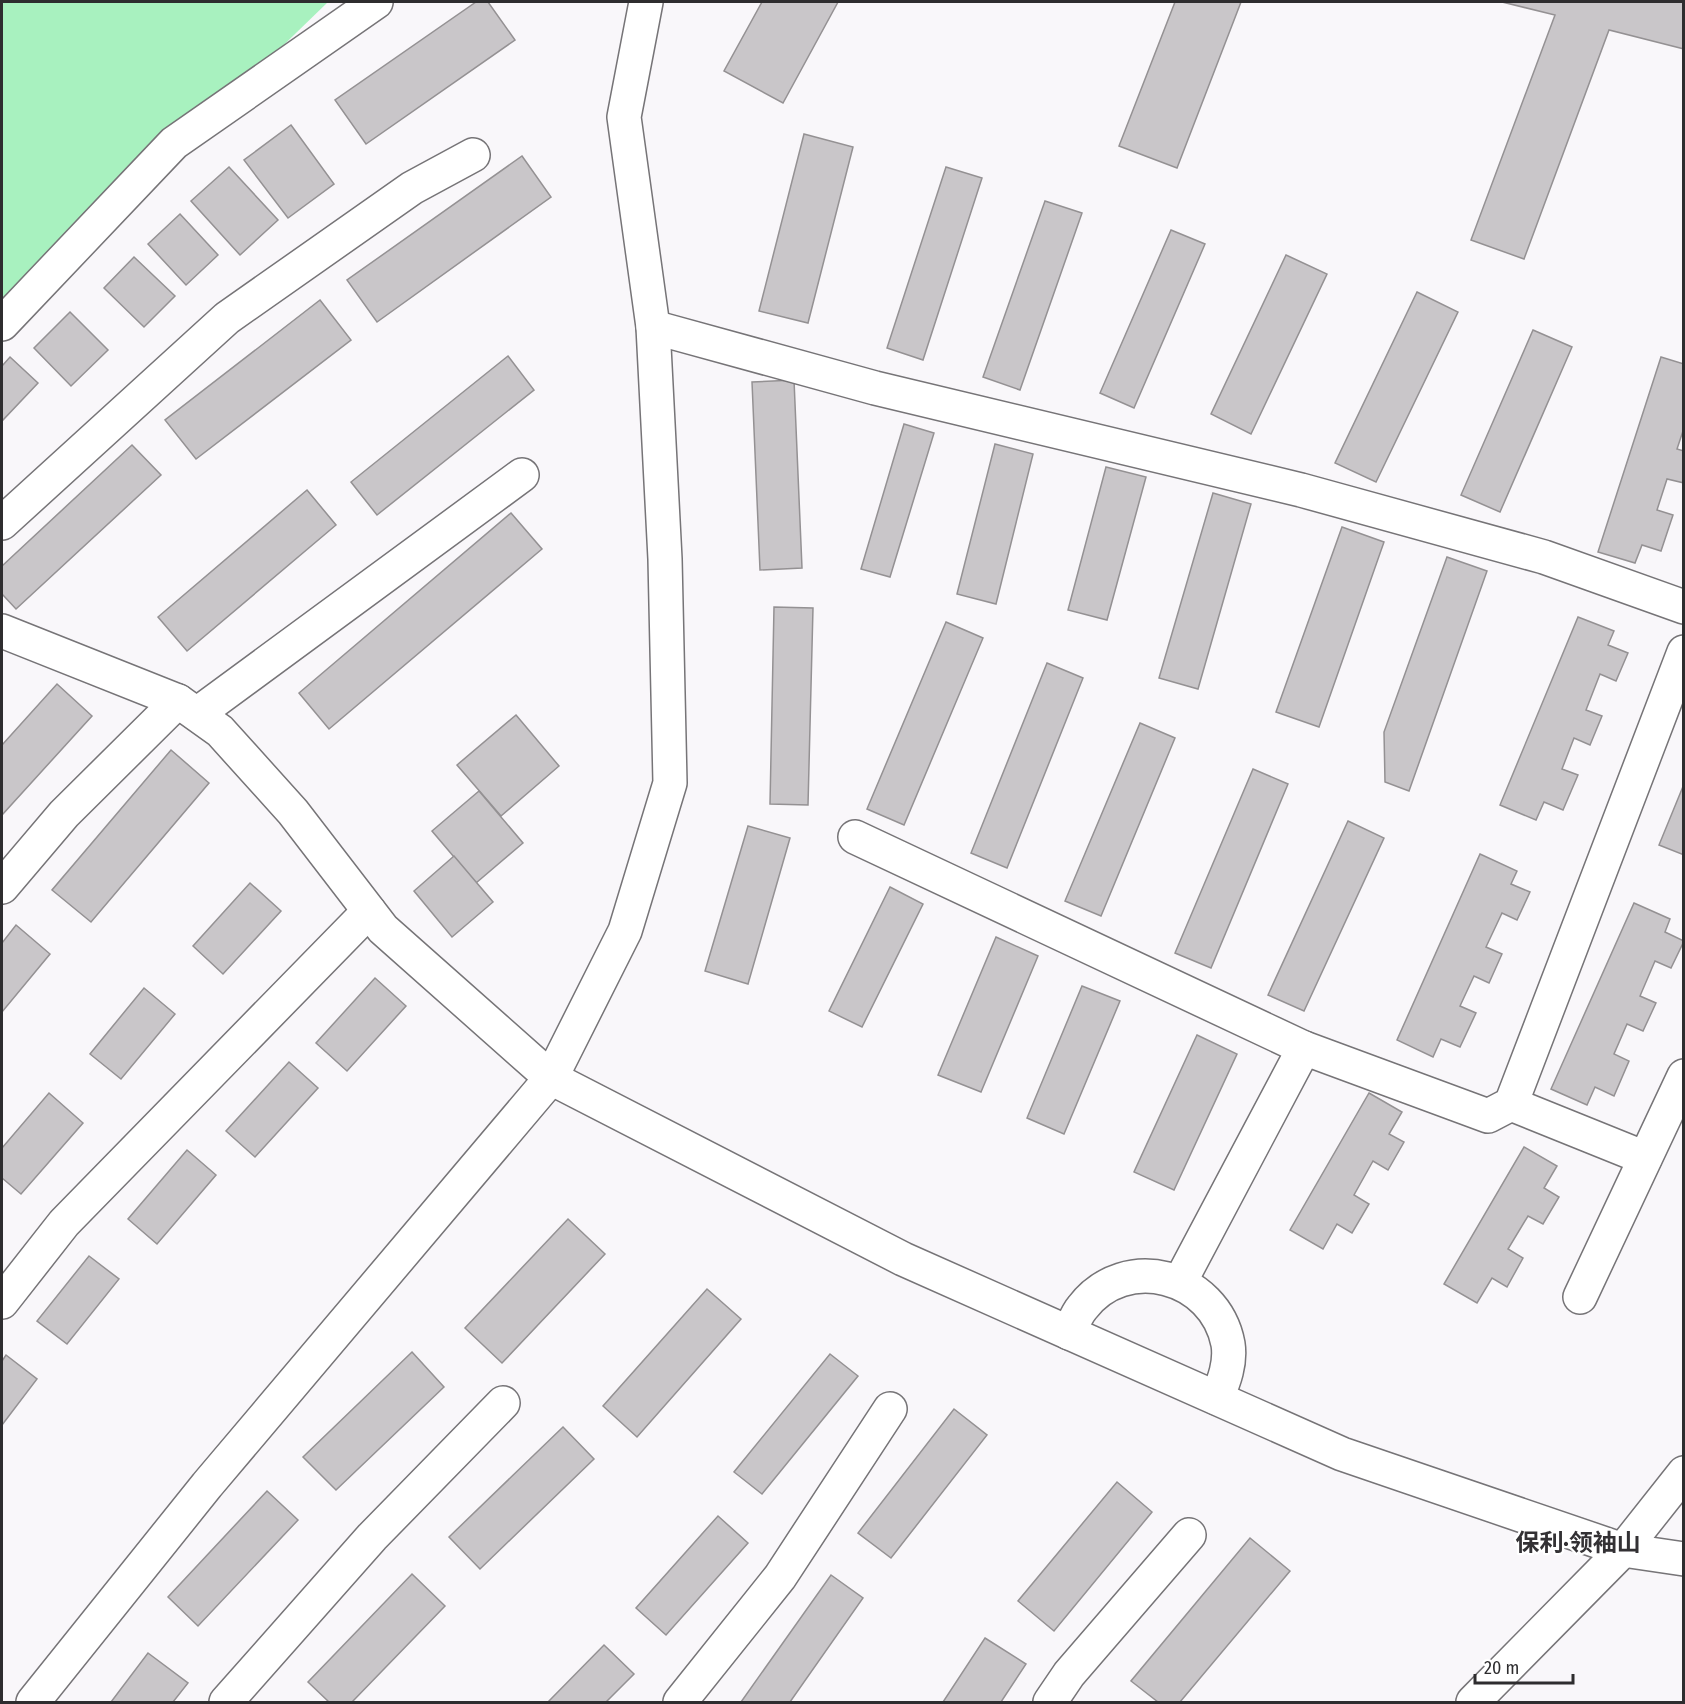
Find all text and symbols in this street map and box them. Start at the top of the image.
district label: 保利·领袖山 [1515,1529,1641,1557]
scale bar [1475,1647,1572,1685]
text: 20 m [1484,1657,1519,1679]

